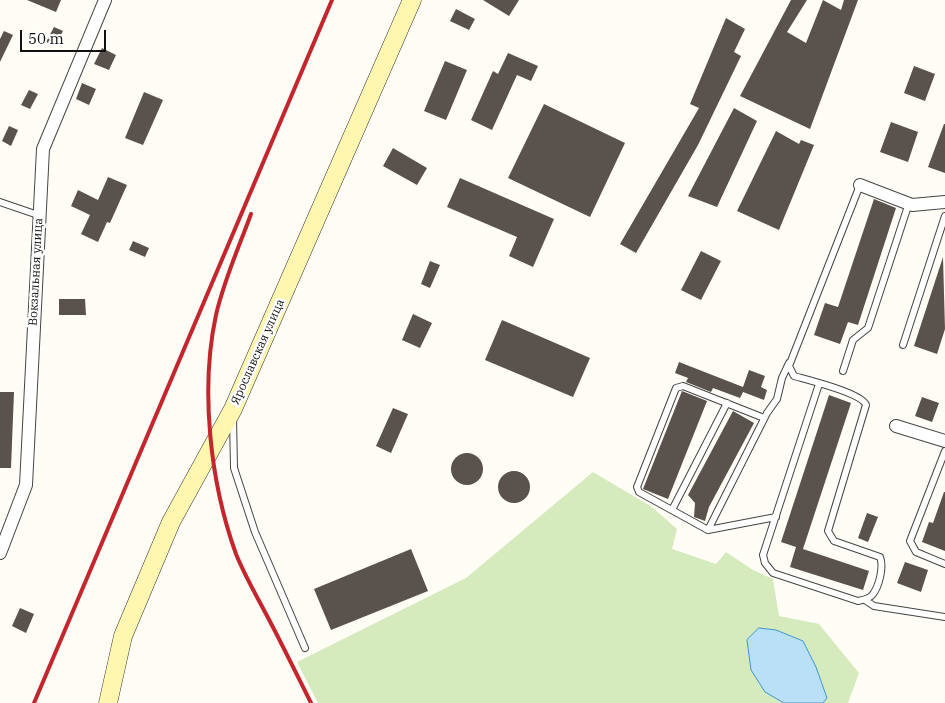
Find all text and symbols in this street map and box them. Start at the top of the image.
scale bar [22,20,109,52]
text: 50 m [28,29,64,48]
street label: Вокзальная улица [26,218,46,326]
street label: Ярославская улица [228,297,288,407]

